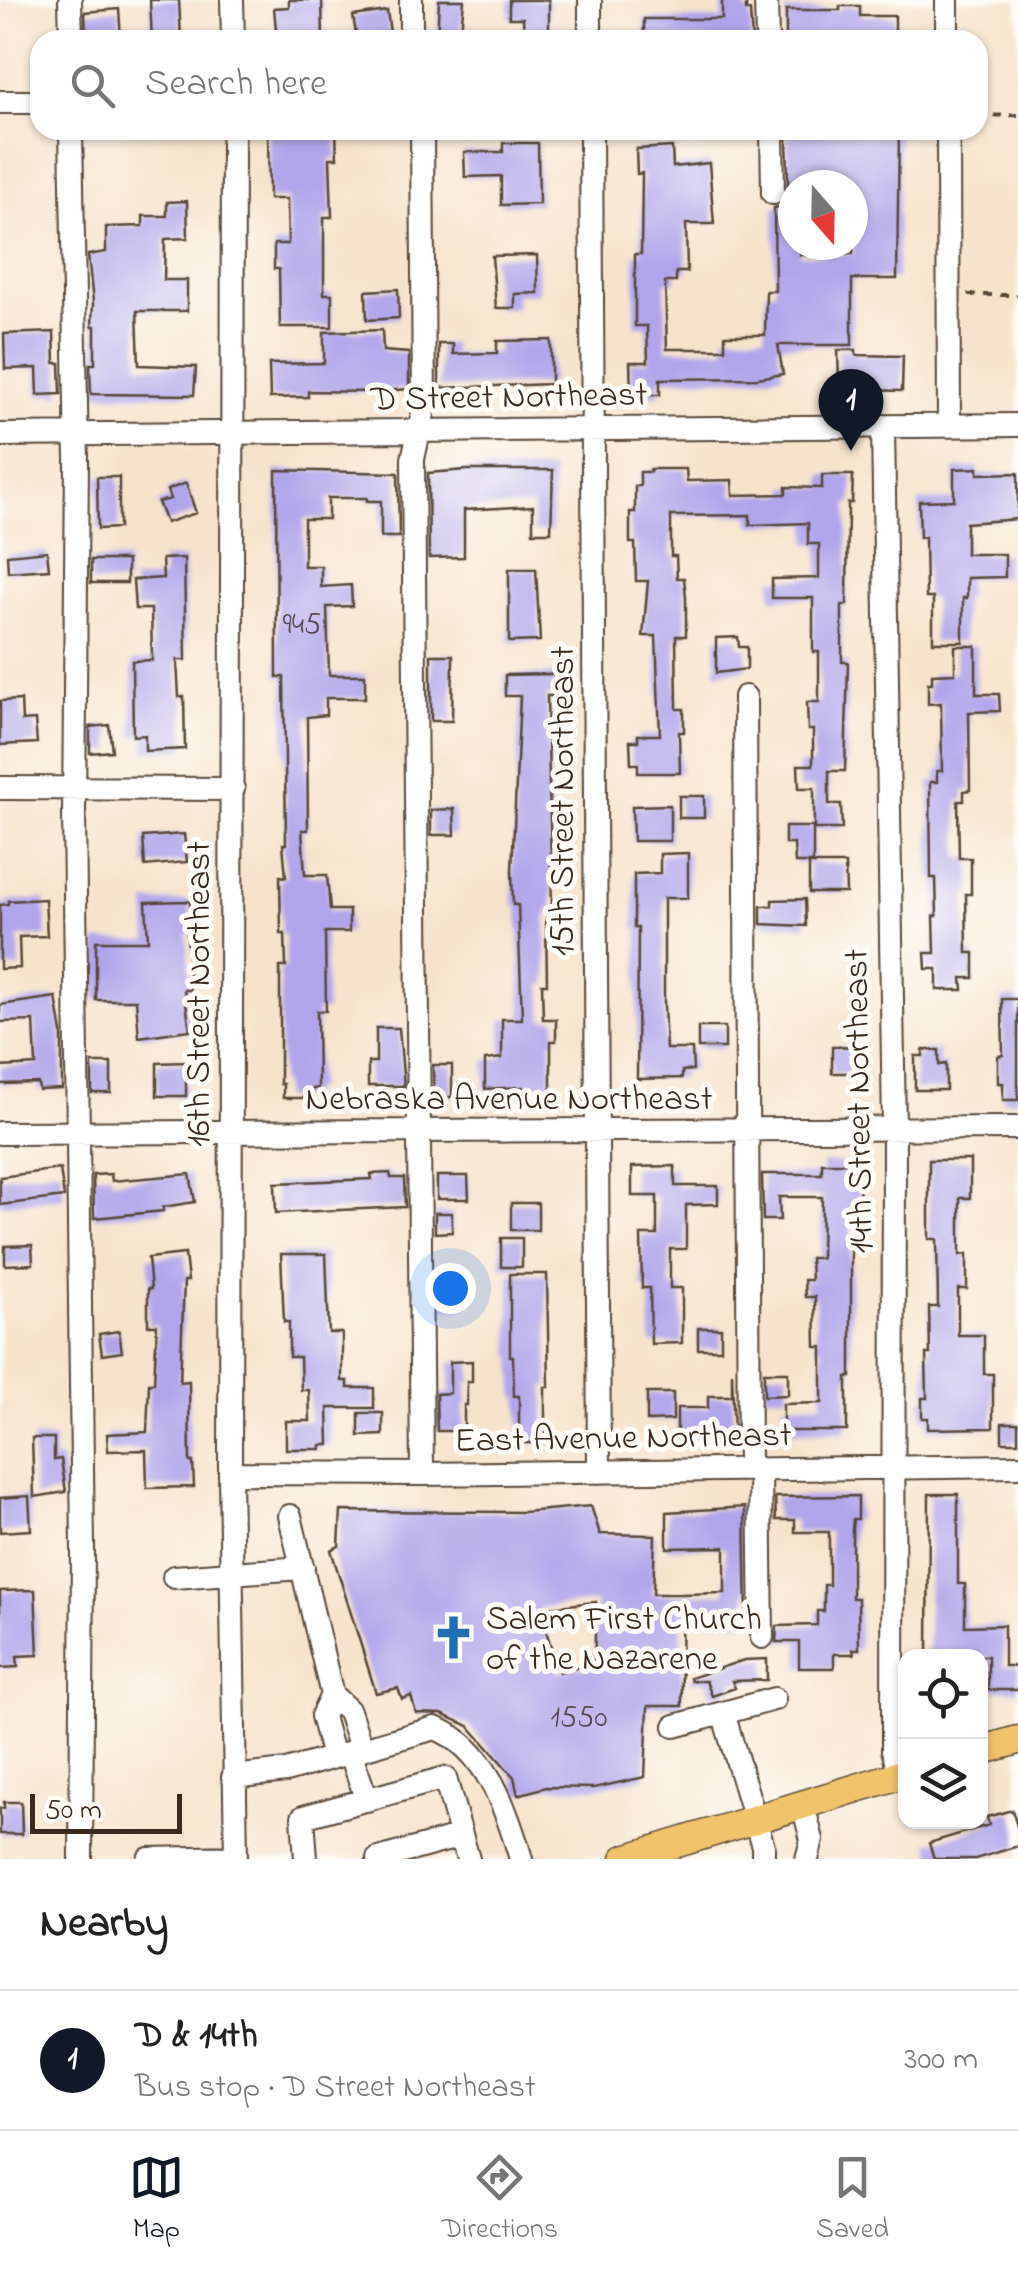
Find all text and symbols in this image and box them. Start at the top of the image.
search box [30,30,988,140]
text: Search here [145,57,327,113]
icon: search [65,58,120,113]
north arrow [778,170,868,260]
pin: 1 [818,368,884,451]
street label: D Street Northeast [369,371,648,426]
house number: 945 [283,604,321,648]
street label: 15th Street Northeast [539,646,590,956]
street label: 16th Street Northeast [175,841,226,1147]
street label: 14th Street Northeast [832,948,889,1254]
street label: Nebraska Avenue Northeast [306,1075,713,1126]
your location [425,1263,476,1314]
street label: East Avenue Northeast [454,1411,792,1468]
place label: Salem First Church of the Nazarene [486,1595,762,1686]
church icon: Salem First Church of the Nazarene [429,1613,477,1661]
map controls [898,1649,988,1829]
button: locate [898,1649,988,1739]
house number: 1550 [551,1697,607,1741]
button: layers [898,1739,988,1829]
scale bar [30,1789,182,1834]
text: 50 m [45,1791,102,1832]
text: Nearby [40,1894,168,1955]
text: D & 14th [135,2009,258,2065]
text: 1 [67,2037,78,2084]
text: 300 m [904,2037,978,2084]
text: Bus stop · D Street Northeast [135,2065,536,2112]
tab: Map [129,2150,184,2251]
tab: Directions [442,2150,558,2251]
tab: Saved [816,2150,889,2251]

